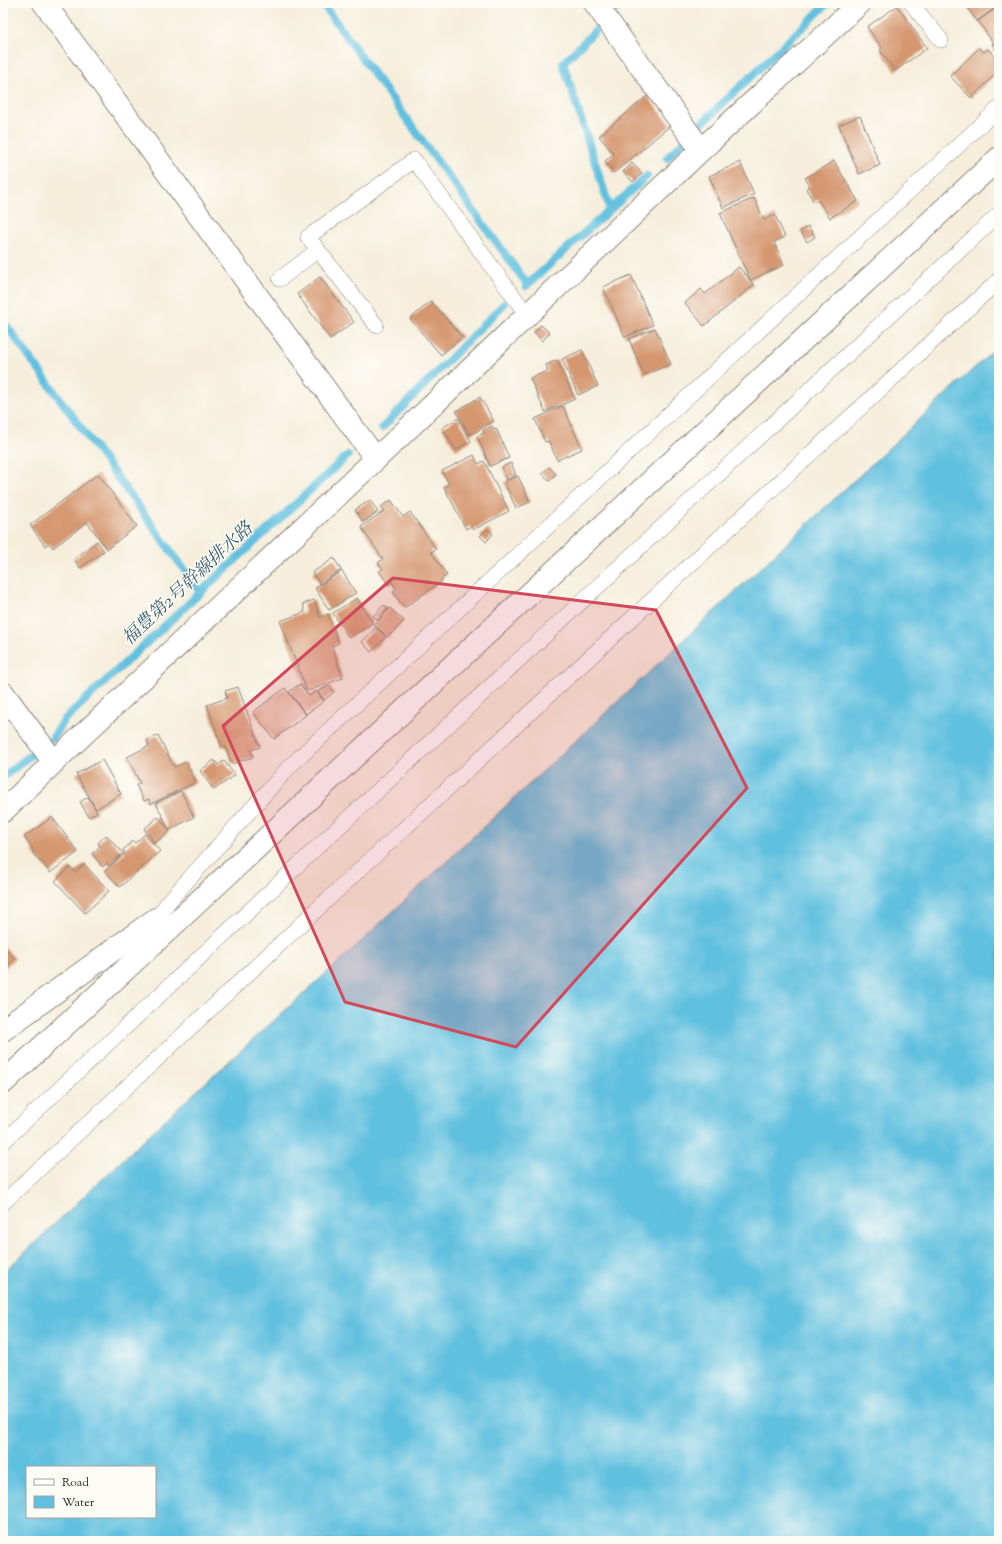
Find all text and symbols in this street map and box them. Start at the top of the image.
water label: 福豊第2号幹線排水路 [117,516,261,652]
legend [26,1466,156,1518]
text: Road [62,1474,89,1492]
text: Water [62,1494,95,1512]

